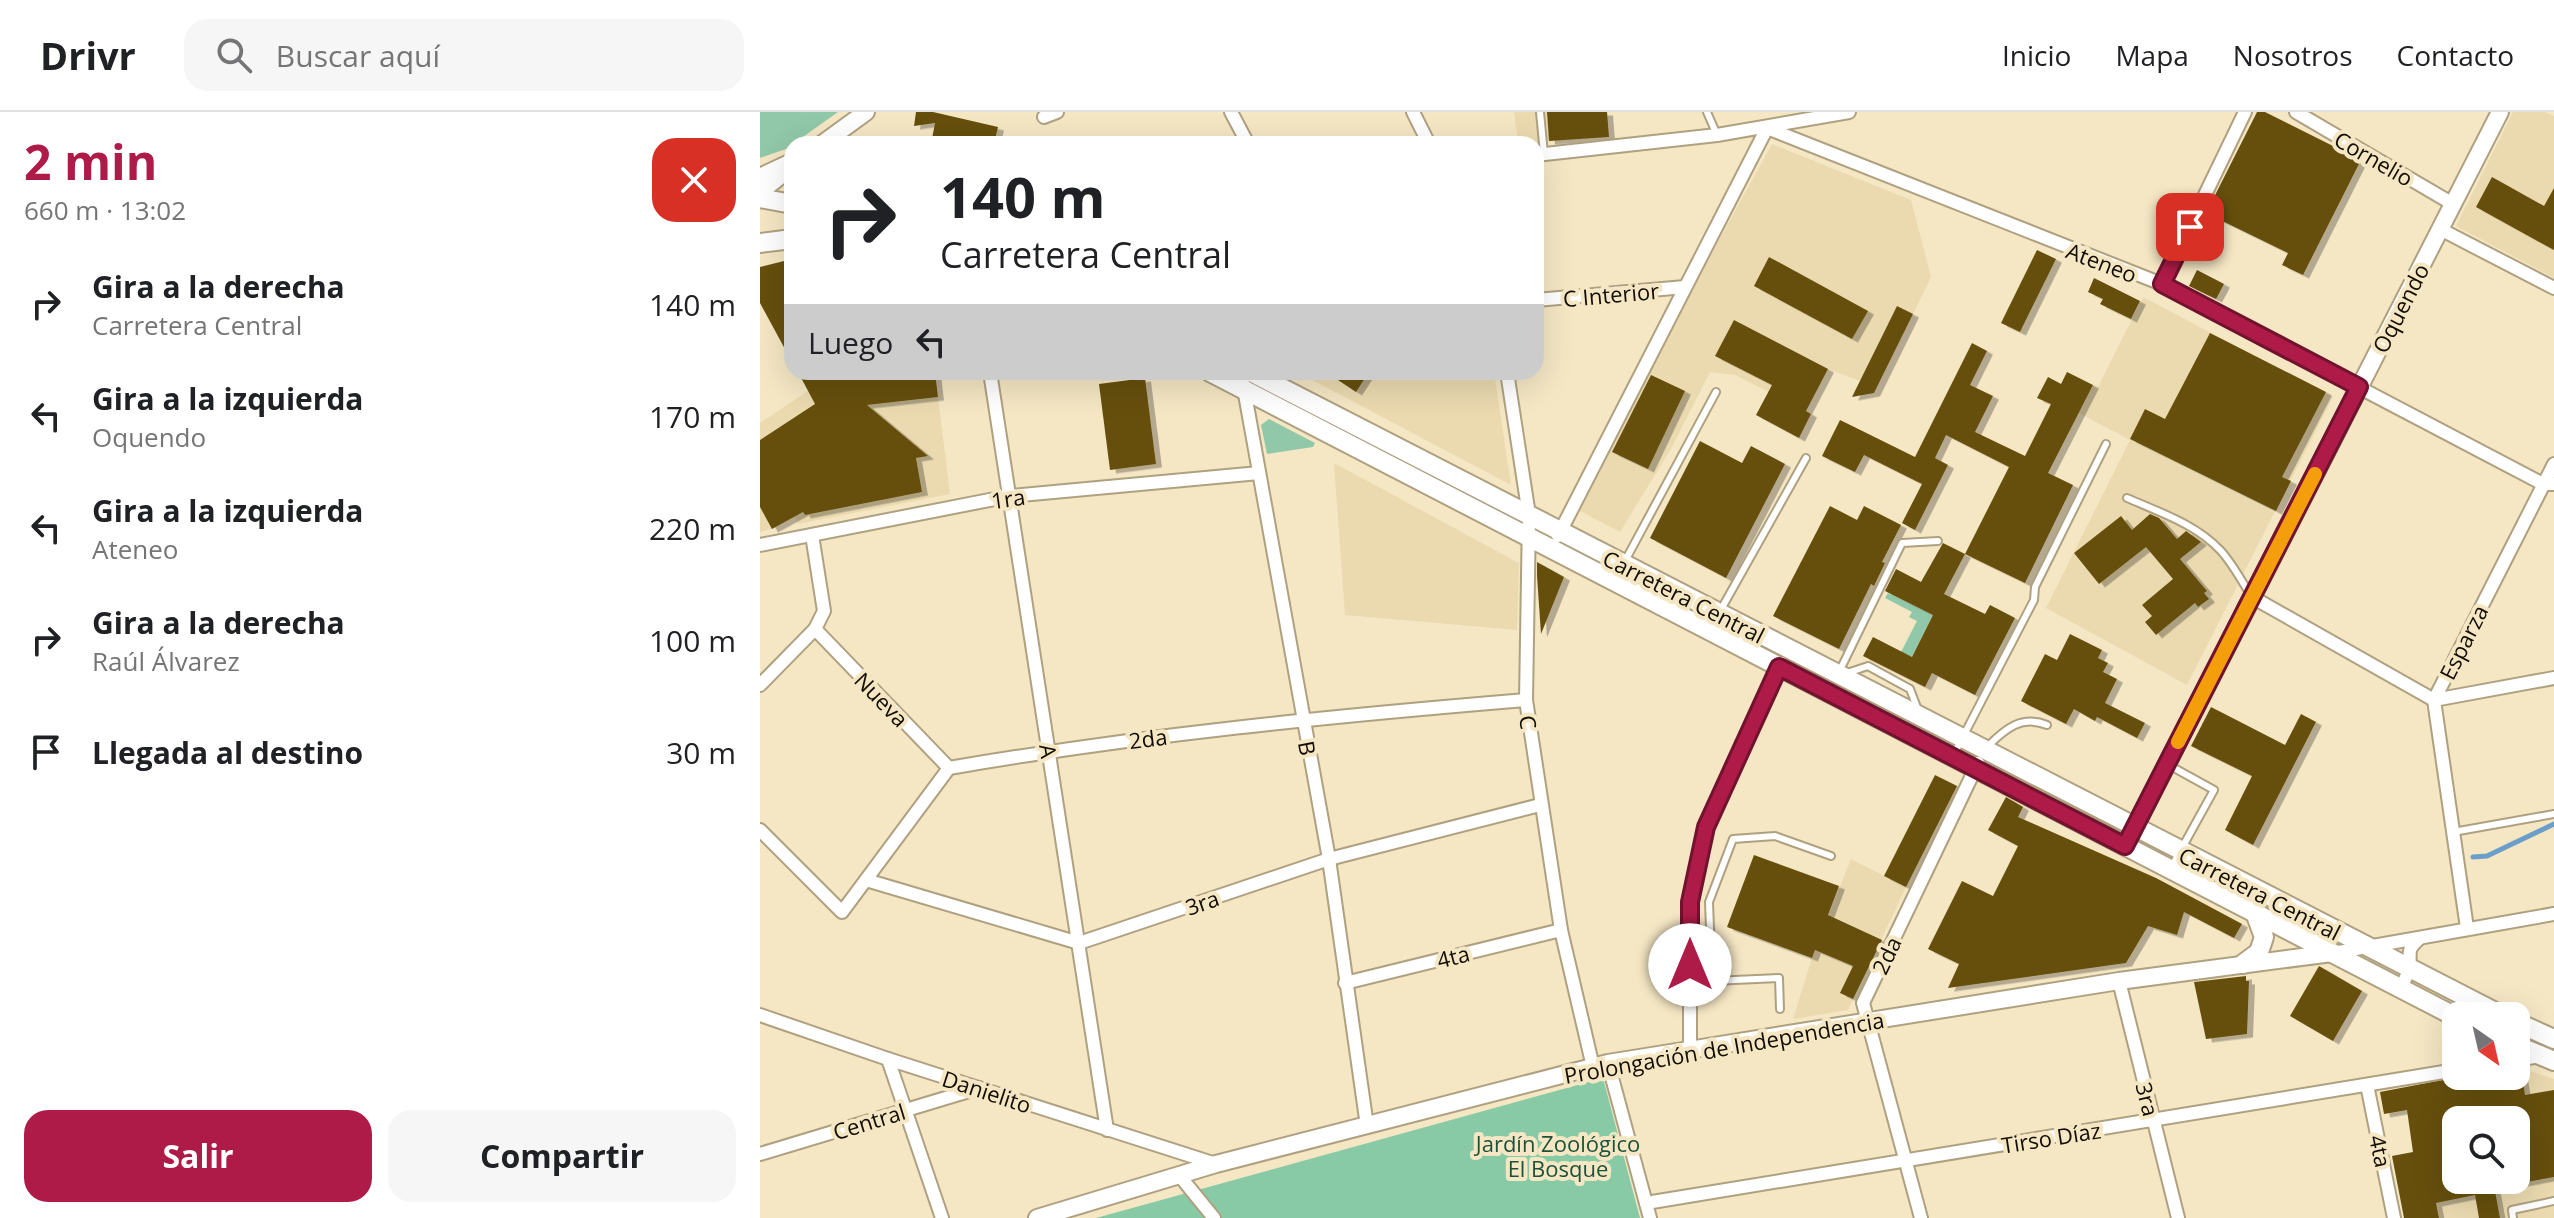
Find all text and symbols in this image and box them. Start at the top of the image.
search box [184,19,744,91]
text: Drivr [40,29,136,81]
icon: search [212,33,256,77]
text: Buscar aquí [276,35,440,76]
text: Inicio [2002,36,2071,74]
text: Mapa [2115,36,2189,74]
text: Nosotros [2233,36,2353,74]
text: Contacto [2397,36,2514,74]
street label: Cornelio [2329,123,2419,193]
text: 2 min [24,129,157,194]
button: close [652,138,736,222]
text: 140 m [940,158,1106,234]
icon: right [808,168,912,272]
text: 660 m · 13:02 [24,192,186,228]
pin [2156,193,2224,261]
icon: arrive [2168,205,2212,249]
text: Carretera Central [940,230,1231,279]
street label: Ateneo [2062,235,2142,289]
street label: Oquendo [2365,258,2435,358]
text: Gira a la derecha [92,266,345,307]
street label: C Interior [1562,275,1660,313]
icon: right [24,282,68,326]
text: 140 m [649,284,736,325]
text: Carretera Central [92,307,302,343]
icon: left [909,320,953,364]
text: Luego [808,322,893,363]
text: Gira a la izquierda [92,378,364,419]
icon: left [24,394,68,438]
text: 170 m [649,396,736,437]
text: Oquendo [92,419,206,455]
street label: 1ra [989,481,1027,515]
text: Gira a la izquierda [92,490,364,531]
icon: left [24,506,68,550]
text: 220 m [649,508,736,549]
text: Ateneo [92,531,179,567]
street label: Carretera Central [1598,542,1770,650]
street label: Esparza [2431,600,2495,684]
text: Gira a la derecha [92,602,345,643]
icon: right [24,618,68,662]
text: 100 m [649,620,736,661]
text: Raúl Álvarez [92,643,240,679]
street label: Nueva [848,665,916,733]
street label: C [1513,713,1545,731]
street label: 2da [1127,721,1169,755]
icon: arrive [24,730,68,774]
text: Llegada al destino [92,732,363,773]
text: 30 m [666,732,736,773]
street label: B [1292,738,1324,758]
street label: A [1033,742,1065,760]
street label: Carretera Central [2174,839,2346,947]
street label: 3ra [1181,882,1223,922]
position arrow [1648,923,1732,1007]
street label: 2da [1864,931,1908,979]
street label: 4ta [1434,937,1472,975]
north arrow [2442,1002,2530,1090]
map controls [2442,1002,2530,1194]
street label: Prolongación de Independencia [1562,1004,1886,1090]
street label: Danielito [939,1063,1035,1119]
street label: 3ra [2129,1079,2167,1119]
street label: Central [829,1096,909,1146]
button: search [2442,1106,2530,1194]
button: Salir [24,1110,372,1202]
button: Compartir [388,1110,736,1202]
street label: Tirso Díaz [1999,1114,2103,1160]
park label: Jardín Zoológico El Bosque [1474,1128,1640,1183]
street label: 4ta [2363,1132,2399,1170]

